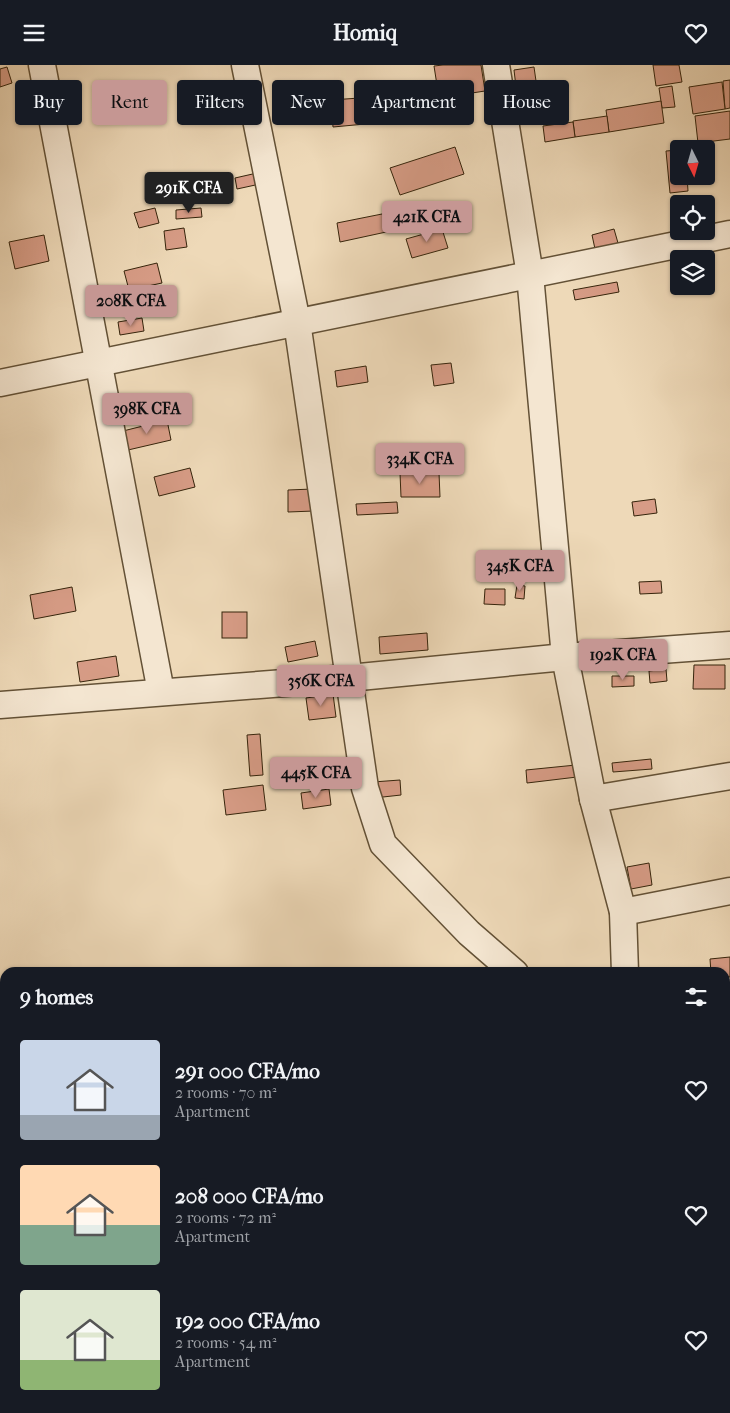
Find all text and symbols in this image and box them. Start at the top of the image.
icon: menu [20,19,48,47]
icon: heart [682,19,710,47]
text: Homiq [333,20,397,46]
chip: Buy [15,80,82,125]
chip: Rent [92,80,167,125]
chip: Filters [177,80,262,125]
chip: New [272,80,344,125]
chip: Apartment [354,80,474,125]
chip: House [484,80,569,125]
north arrow [670,140,715,185]
map controls [670,140,715,295]
pin: 291K CFA [137,171,241,214]
text: 291K CFA [156,178,222,197]
button: locate [670,195,715,240]
pin: 421K CFA [375,201,479,243]
text: 421K CFA [393,207,461,226]
button: layers [670,250,715,295]
pin: 208K CFA [79,285,183,327]
text: 208K CFA [96,291,166,310]
pin: 398K CFA [95,393,199,435]
text: 398K CFA [113,399,181,418]
pin: 334K CFA [368,443,472,485]
text: 334K CFA [386,449,454,468]
pin: 345K CFA [468,549,572,592]
text: 345K CFA [486,556,554,575]
pin: 192K CFA [571,639,675,681]
text: 192K CFA [590,645,656,664]
pin: 356K CFA [269,665,373,707]
text: 356K CFA [288,671,354,690]
pin: 445K CFA [264,757,368,799]
text: 445K CFA [281,763,351,782]
icon: filters [682,983,710,1011]
text: 9 homes [20,985,93,1009]
text: 291 000 CFA/mo [175,1059,320,1083]
icon: home [60,1060,120,1120]
icon: heart [682,1076,710,1104]
text: 2 rooms · 70 m² [175,1083,277,1102]
text: Apartment [175,1102,250,1121]
text: 208 000 CFA/mo [175,1184,324,1208]
icon: home [60,1185,120,1245]
icon: heart [682,1201,710,1229]
text: 2 rooms · 72 m² [175,1208,276,1227]
text: Apartment [175,1227,250,1246]
text: 192 000 CFA/mo [175,1309,320,1333]
icon: home [60,1310,120,1370]
icon: heart [682,1326,710,1354]
text: 2 rooms · 54 m² [175,1333,276,1352]
text: Apartment [175,1352,250,1371]

